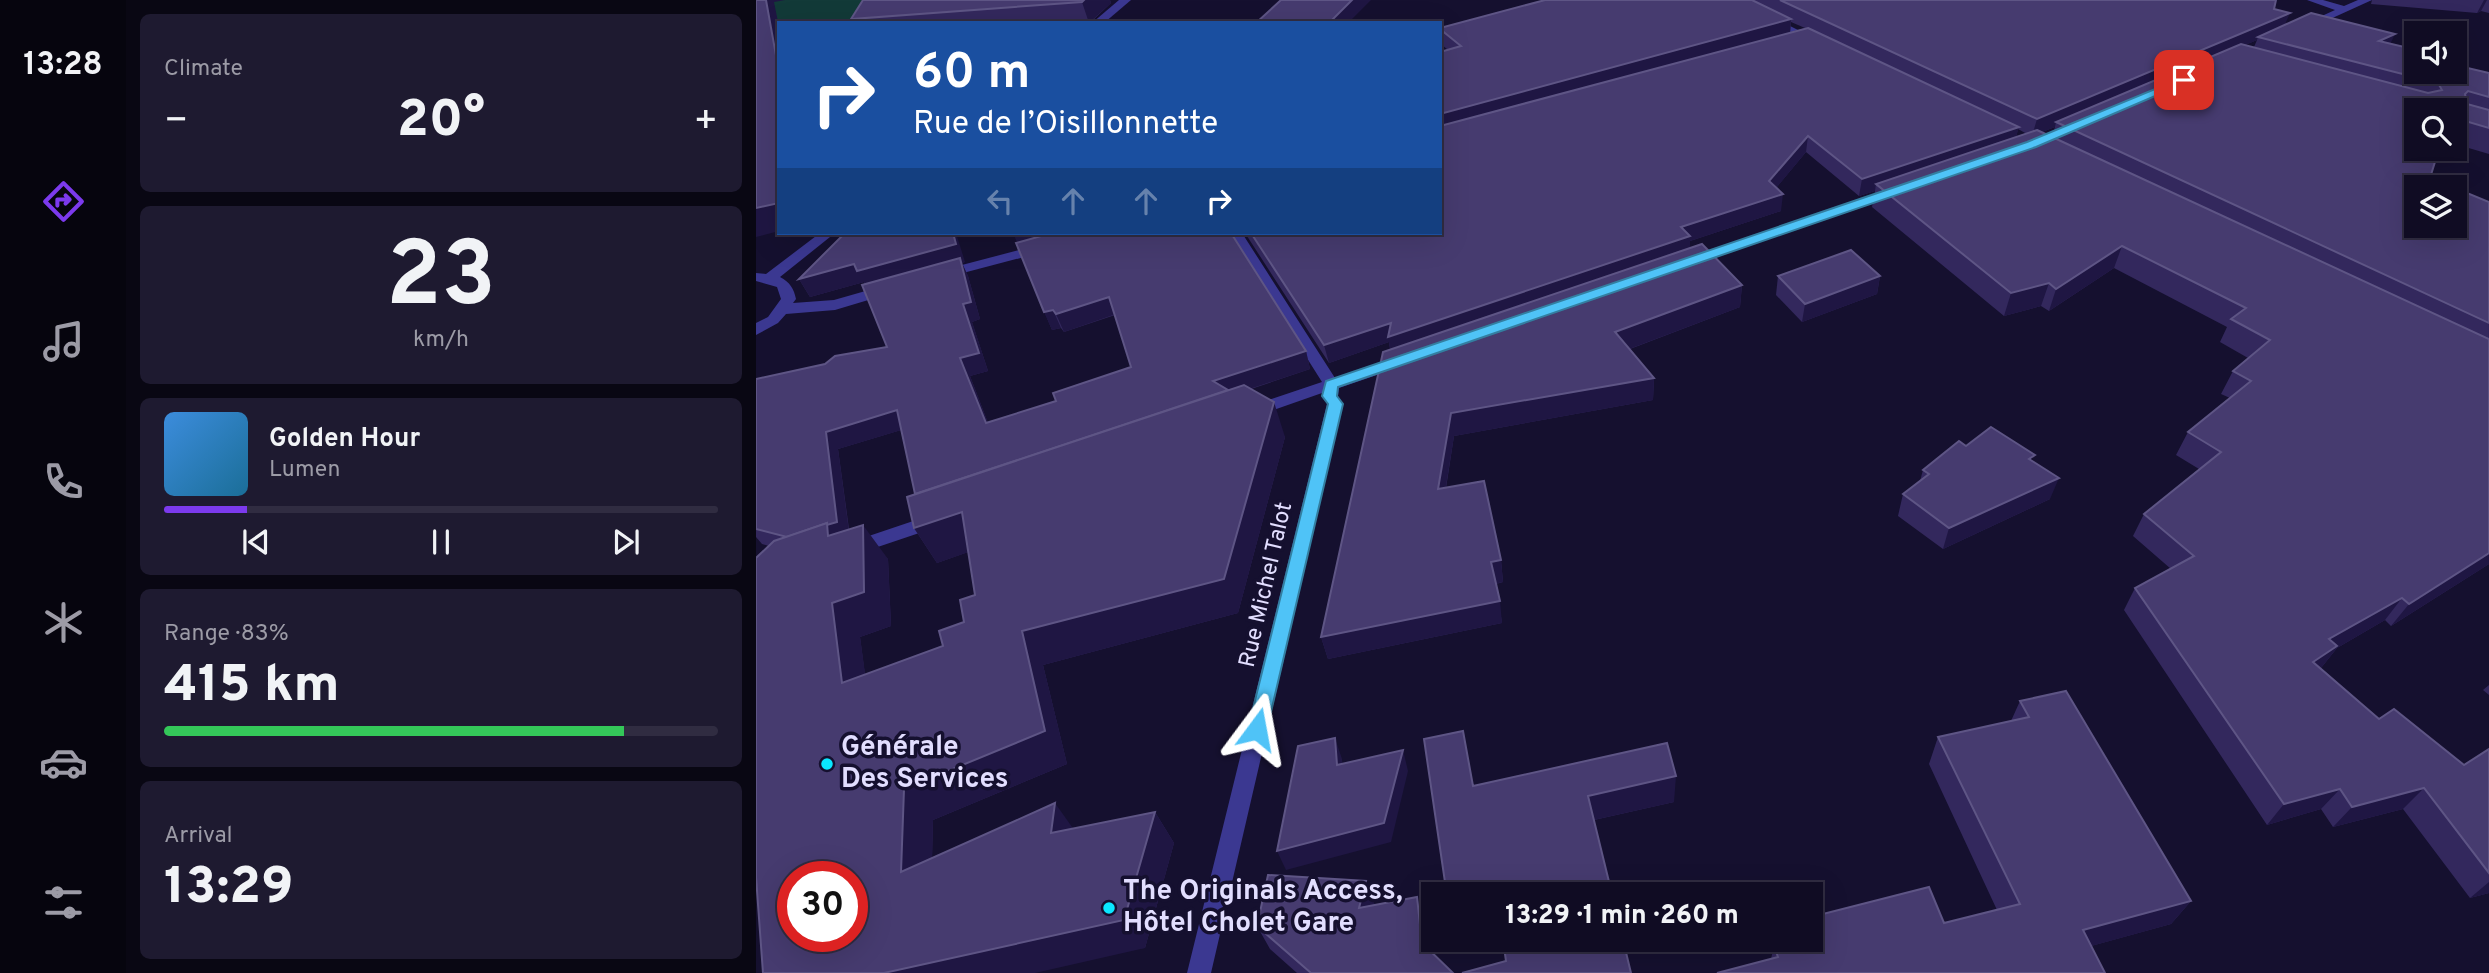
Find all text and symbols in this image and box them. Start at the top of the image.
map controls [2404,21,2467,238]
button: sound [2404,21,2467,84]
text: 60 m [913,44,1031,106]
text: 13:28 [23,46,103,86]
icon: right [798,49,889,140]
pin [2154,50,2214,110]
text: Climate [164,55,243,84]
icon: arrive [2165,61,2203,99]
text: 20° [397,89,485,155]
text: − [164,98,189,147]
text: + [693,98,718,147]
button: search [2404,98,2467,161]
text: Rue de l’Oisillonnette [913,105,1218,145]
button: layers [2404,175,2467,238]
icon: directions [39,177,88,226]
icon: left [981,182,1019,220]
icon: ahead [1054,182,1092,220]
icon: ahead [1127,182,1165,220]
icon: right [1200,182,1238,220]
text: 23 [386,223,496,338]
icon: music [39,317,88,366]
text: km/h [413,326,469,355]
text: Golden Hour [269,423,420,456]
text: Lumen [269,456,340,485]
icon: phone [39,457,88,506]
street label: Rue Michel Talot [1234,499,1300,671]
icon: previous [237,523,275,561]
icon: pause [422,523,460,561]
icon: next [607,523,645,561]
icon: climate [39,598,88,647]
text: Range · 83% [164,620,289,649]
text: 415 km [164,654,340,720]
position arrow [1220,692,1294,766]
place label: Générale Des Services [841,730,1009,798]
icon: car [39,738,88,787]
marker: Générale Des Services [819,756,835,772]
text: Arrival [164,822,233,851]
text: 13:29 [164,856,293,922]
speed limit sign: 30 [777,861,868,952]
place label: The Originals Access, Hôtel Cholet Gare [1123,874,1403,942]
icon: filters [39,878,88,927]
marker: The Originals Access, Hôtel Cholet Gare [1101,900,1117,916]
text: 13:29 · 1 min · 260 m [1505,900,1739,933]

